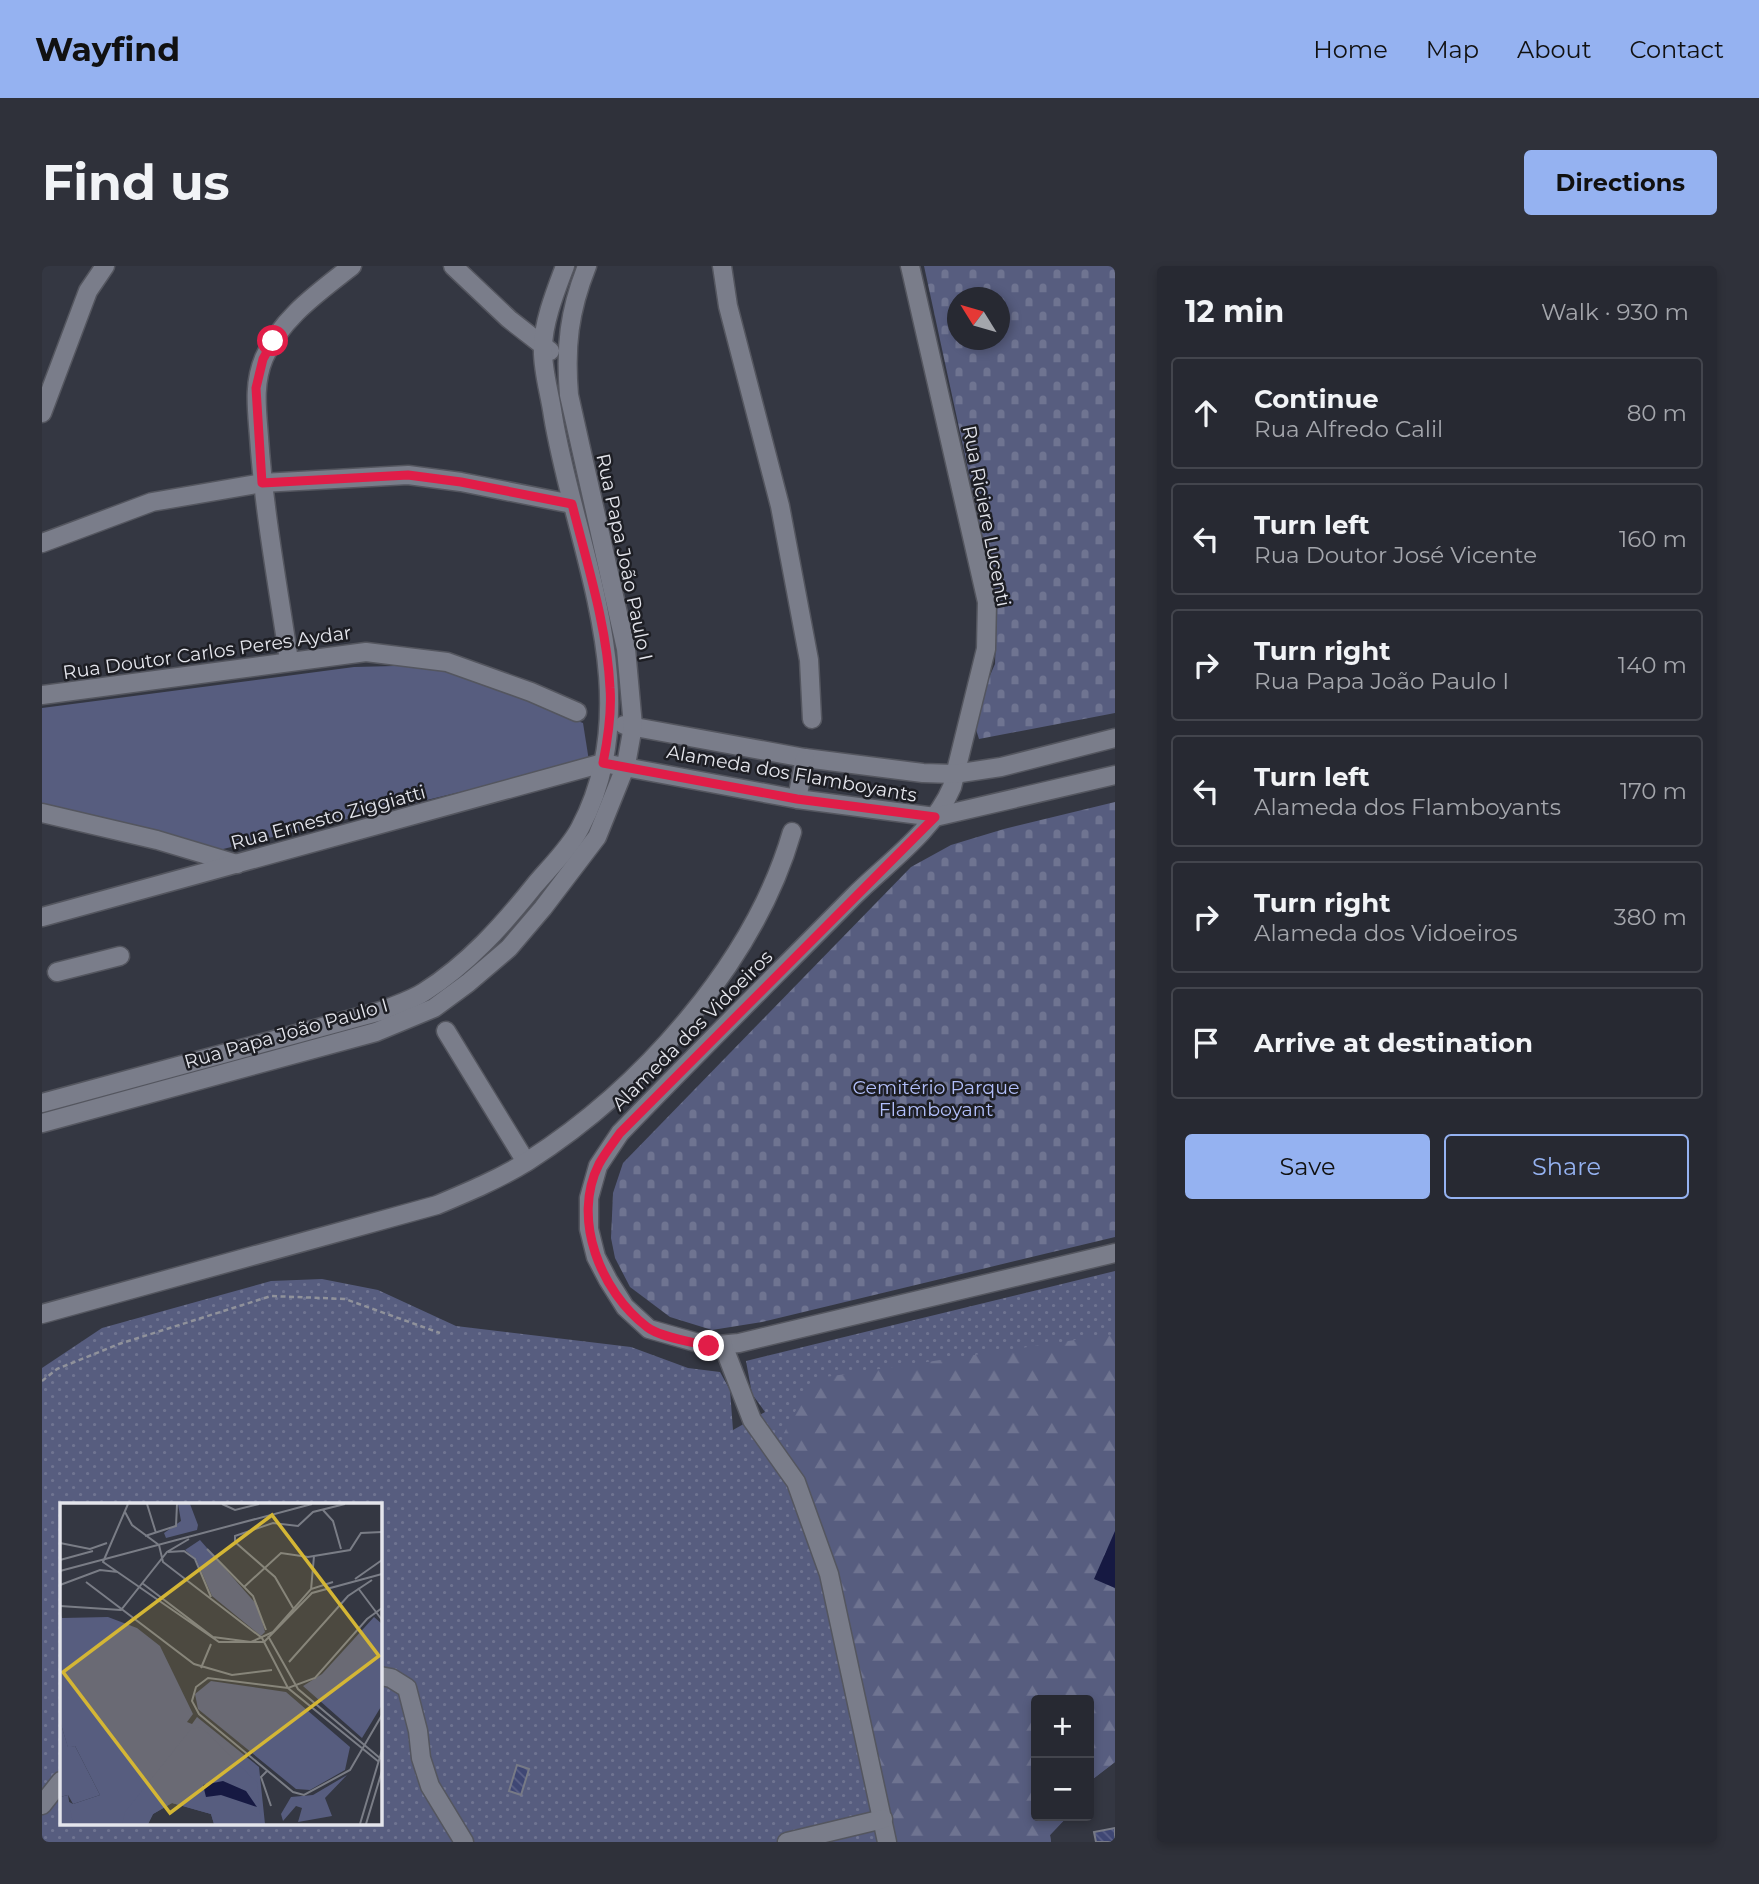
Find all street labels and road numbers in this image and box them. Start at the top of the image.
street label: Rua Riciere Lucenti [958,424,1015,609]
street label: Rua Papa João Paulo I [591,452,658,663]
street label: Rua Doutor Carlos Peres Aydar [61,621,353,684]
street label: Alameda dos Flamboyants [665,740,919,807]
street label: Rua Ernesto Ziggiatti [228,780,428,855]
street label: Alameda dos Vidoeiros [607,945,777,1115]
street label: Rua Papa João Paulo I [182,993,391,1074]

